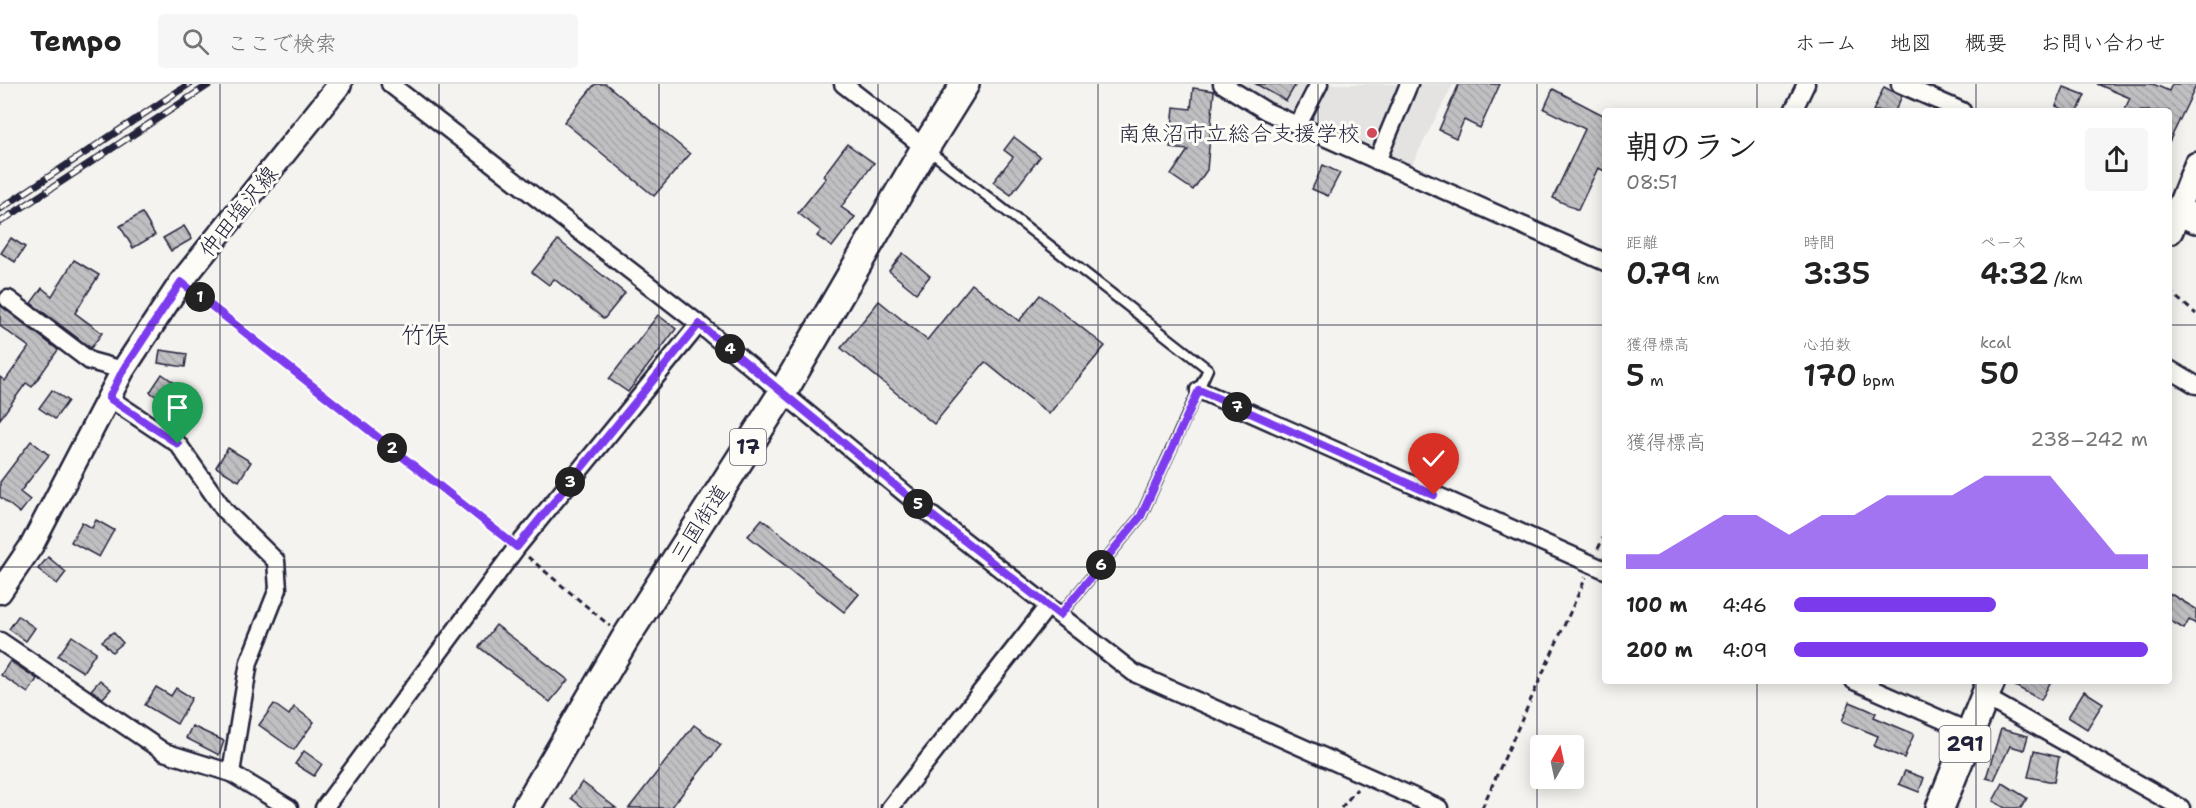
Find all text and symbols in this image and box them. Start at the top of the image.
search box [158,14,578,68]
text: Tempo [30,22,122,60]
icon: search [179,25,212,58]
text: ここで検索 [227,29,337,58]
text: ホーム [1795,29,1857,57]
text: 地図 [1890,29,1932,57]
text: 概要 [1965,29,2007,57]
text: お問い合わせ [2040,29,2166,57]
place label: 南魚沼市立総合支援学校 [1118,119,1360,148]
text: 朝のラン [1626,124,1758,169]
marker: 南魚沼市立総合支援学校 [1365,126,1379,140]
button: share [2085,128,2148,191]
street label: 仲田塩沢線 [193,159,284,263]
text: 08:51 [1626,169,1678,195]
text: 距離 [1626,232,1658,253]
text: 時間 [1803,232,1835,253]
text: ペース [1980,232,2027,253]
text: 0.79 [1626,253,1691,294]
text: 3:35 [1803,253,1870,294]
text: 4:32 [1980,253,2049,294]
text: km [1691,268,1720,289]
text: /km [2049,268,2083,289]
pin: 1 [185,282,215,312]
text: 1 [196,286,204,307]
district label: 竹俣 [401,319,449,351]
text: kcal [1980,332,2011,353]
pin: 4 [715,334,745,364]
text: 獲得標高 [1626,334,1690,355]
text: 心拍数 [1803,334,1851,355]
text: 4 [724,338,736,359]
text: 50 [1980,353,2019,394]
text: 5 [1626,355,1645,396]
text: 170 [1803,355,1857,396]
text: m [1645,370,1664,391]
text: bpm [1857,370,1895,391]
pin [152,382,203,444]
icon: arrive [161,391,194,424]
pin: 7 [1222,392,1252,422]
text: 7 [1231,396,1243,417]
text: 238–242 m [2030,426,2148,452]
road number: 17 [730,429,766,465]
text: 獲得標高 [1626,429,1706,455]
pin: 2 [377,433,407,463]
pin [1408,433,1459,495]
text: 2 [386,437,398,458]
icon: check [1417,442,1450,475]
pin: 3 [555,467,585,497]
text: 3 [564,471,576,492]
street label: 三国街道 [663,478,736,568]
pin: 5 [903,489,933,519]
text: 5 [913,493,923,514]
pin: 6 [1086,550,1116,580]
text: 6 [1095,554,1107,575]
text: 100 m [1626,592,1688,618]
text: 4:46 [1722,592,1767,618]
text: 200 m [1626,637,1693,663]
text: 4:09 [1722,637,1767,663]
road number: 291 [1940,726,1990,762]
north arrow [1530,735,1584,789]
map controls [1530,735,1584,789]

